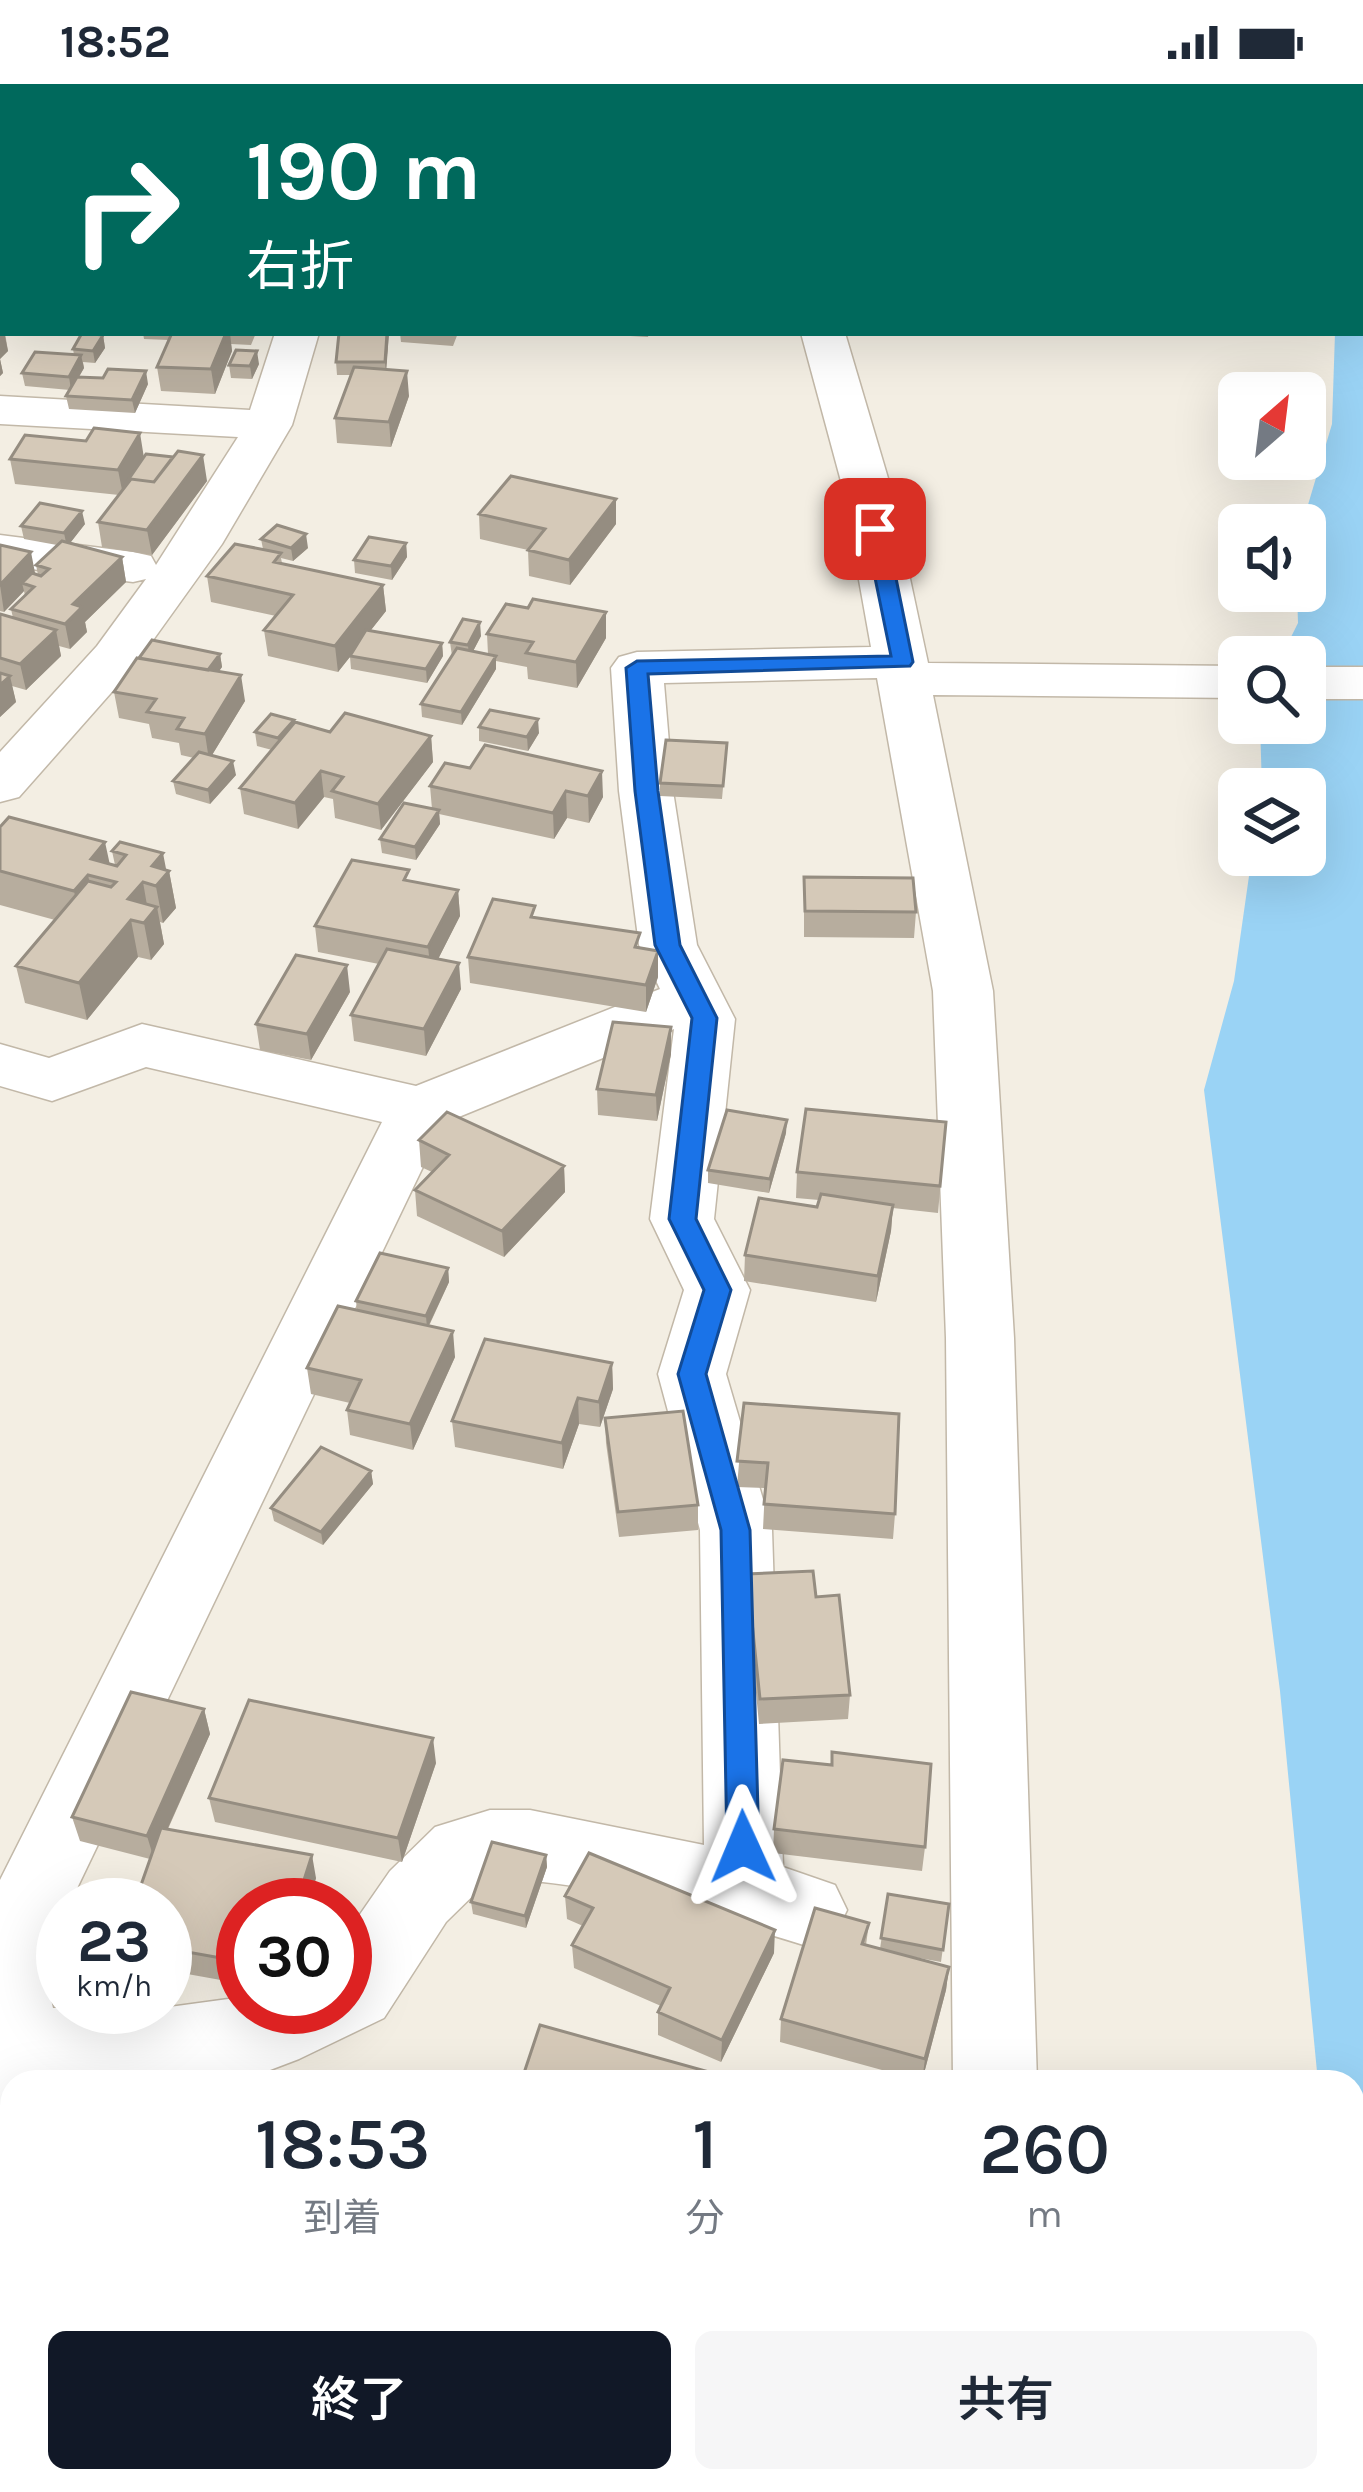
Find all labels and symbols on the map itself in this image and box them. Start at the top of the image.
north arrow [1218,372,1326,480]
pin [824,478,926,580]
position arrow [680,1784,806,1910]
speed limit sign: 30 [216,1878,372,2034]

